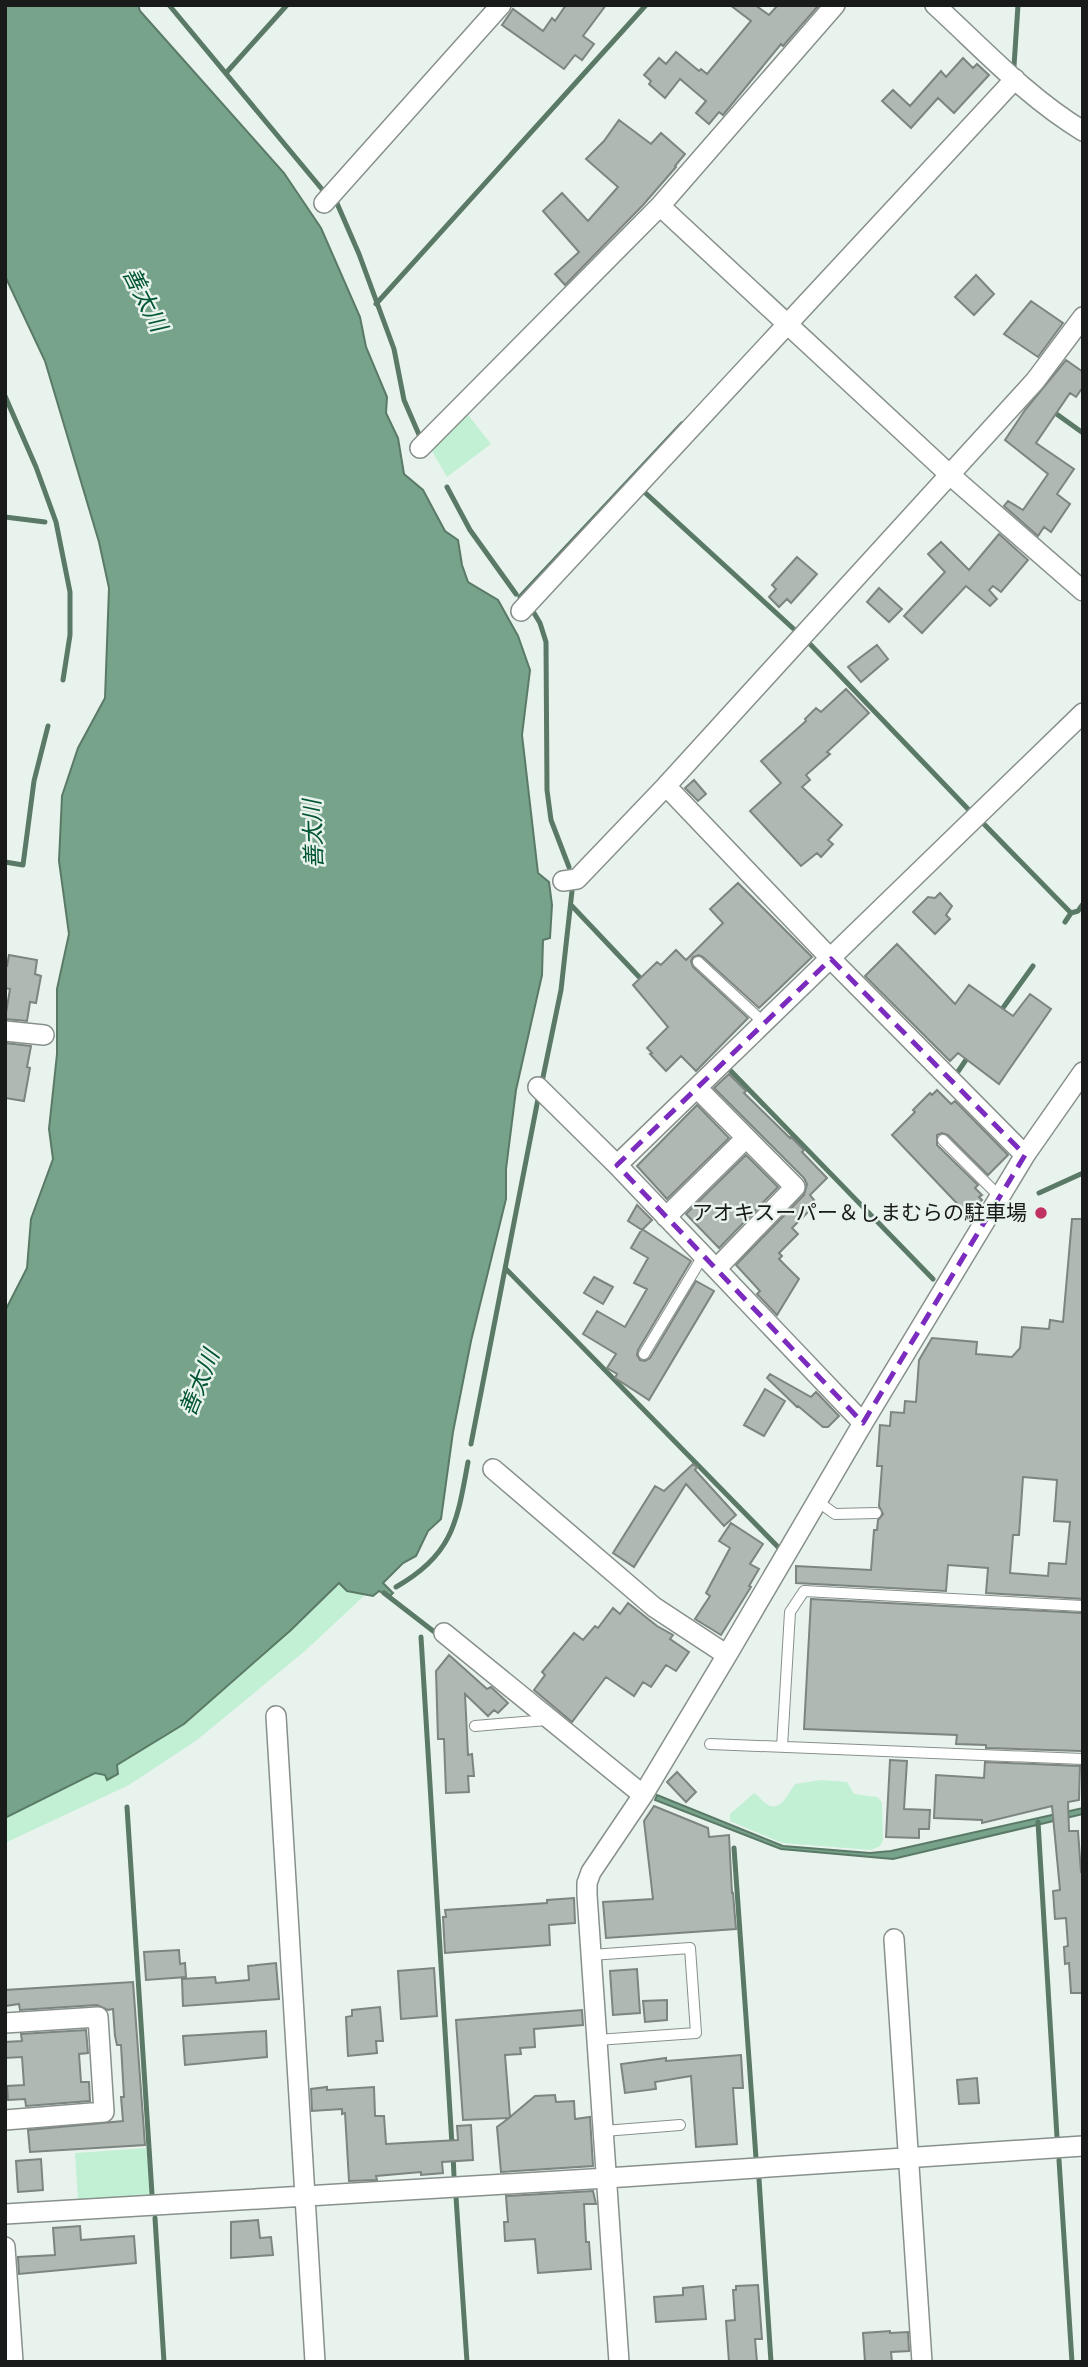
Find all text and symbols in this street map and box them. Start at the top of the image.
water label: 善太川 [114,260,178,340]
water label: 善太川 [294,796,331,869]
place label: アオキスーパー＆しまむらの駐車場 [692,1196,1027,1228]
marker: アオキスーパー＆しまむらの駐車場 [1033,1205,1049,1221]
water label: 善太川 [169,1341,229,1421]

